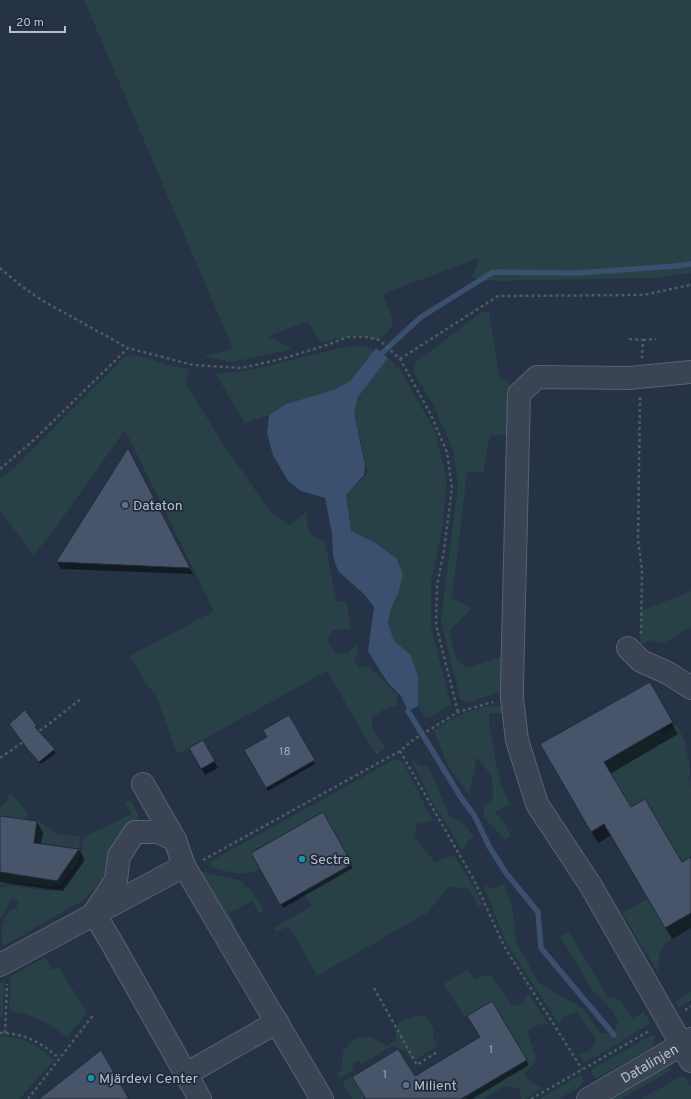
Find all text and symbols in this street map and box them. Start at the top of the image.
scale bar [10,8,65,34]
text: 20 m [16,15,44,31]
place label: Dataton [133,498,183,515]
marker: Dataton [120,500,130,510]
house number: 18 [279,744,291,760]
place label: Sectra [310,852,350,869]
marker: Sectra [297,854,307,864]
street label: Datalinjen [618,1041,682,1088]
house number: 1 [489,1042,493,1058]
house number: 1 [383,1067,387,1083]
place label: Mjärdevi Center [99,1071,199,1088]
marker: Mjärdevi Center [86,1073,96,1083]
place label: Milient [414,1078,457,1095]
marker: Milient [401,1080,411,1090]

